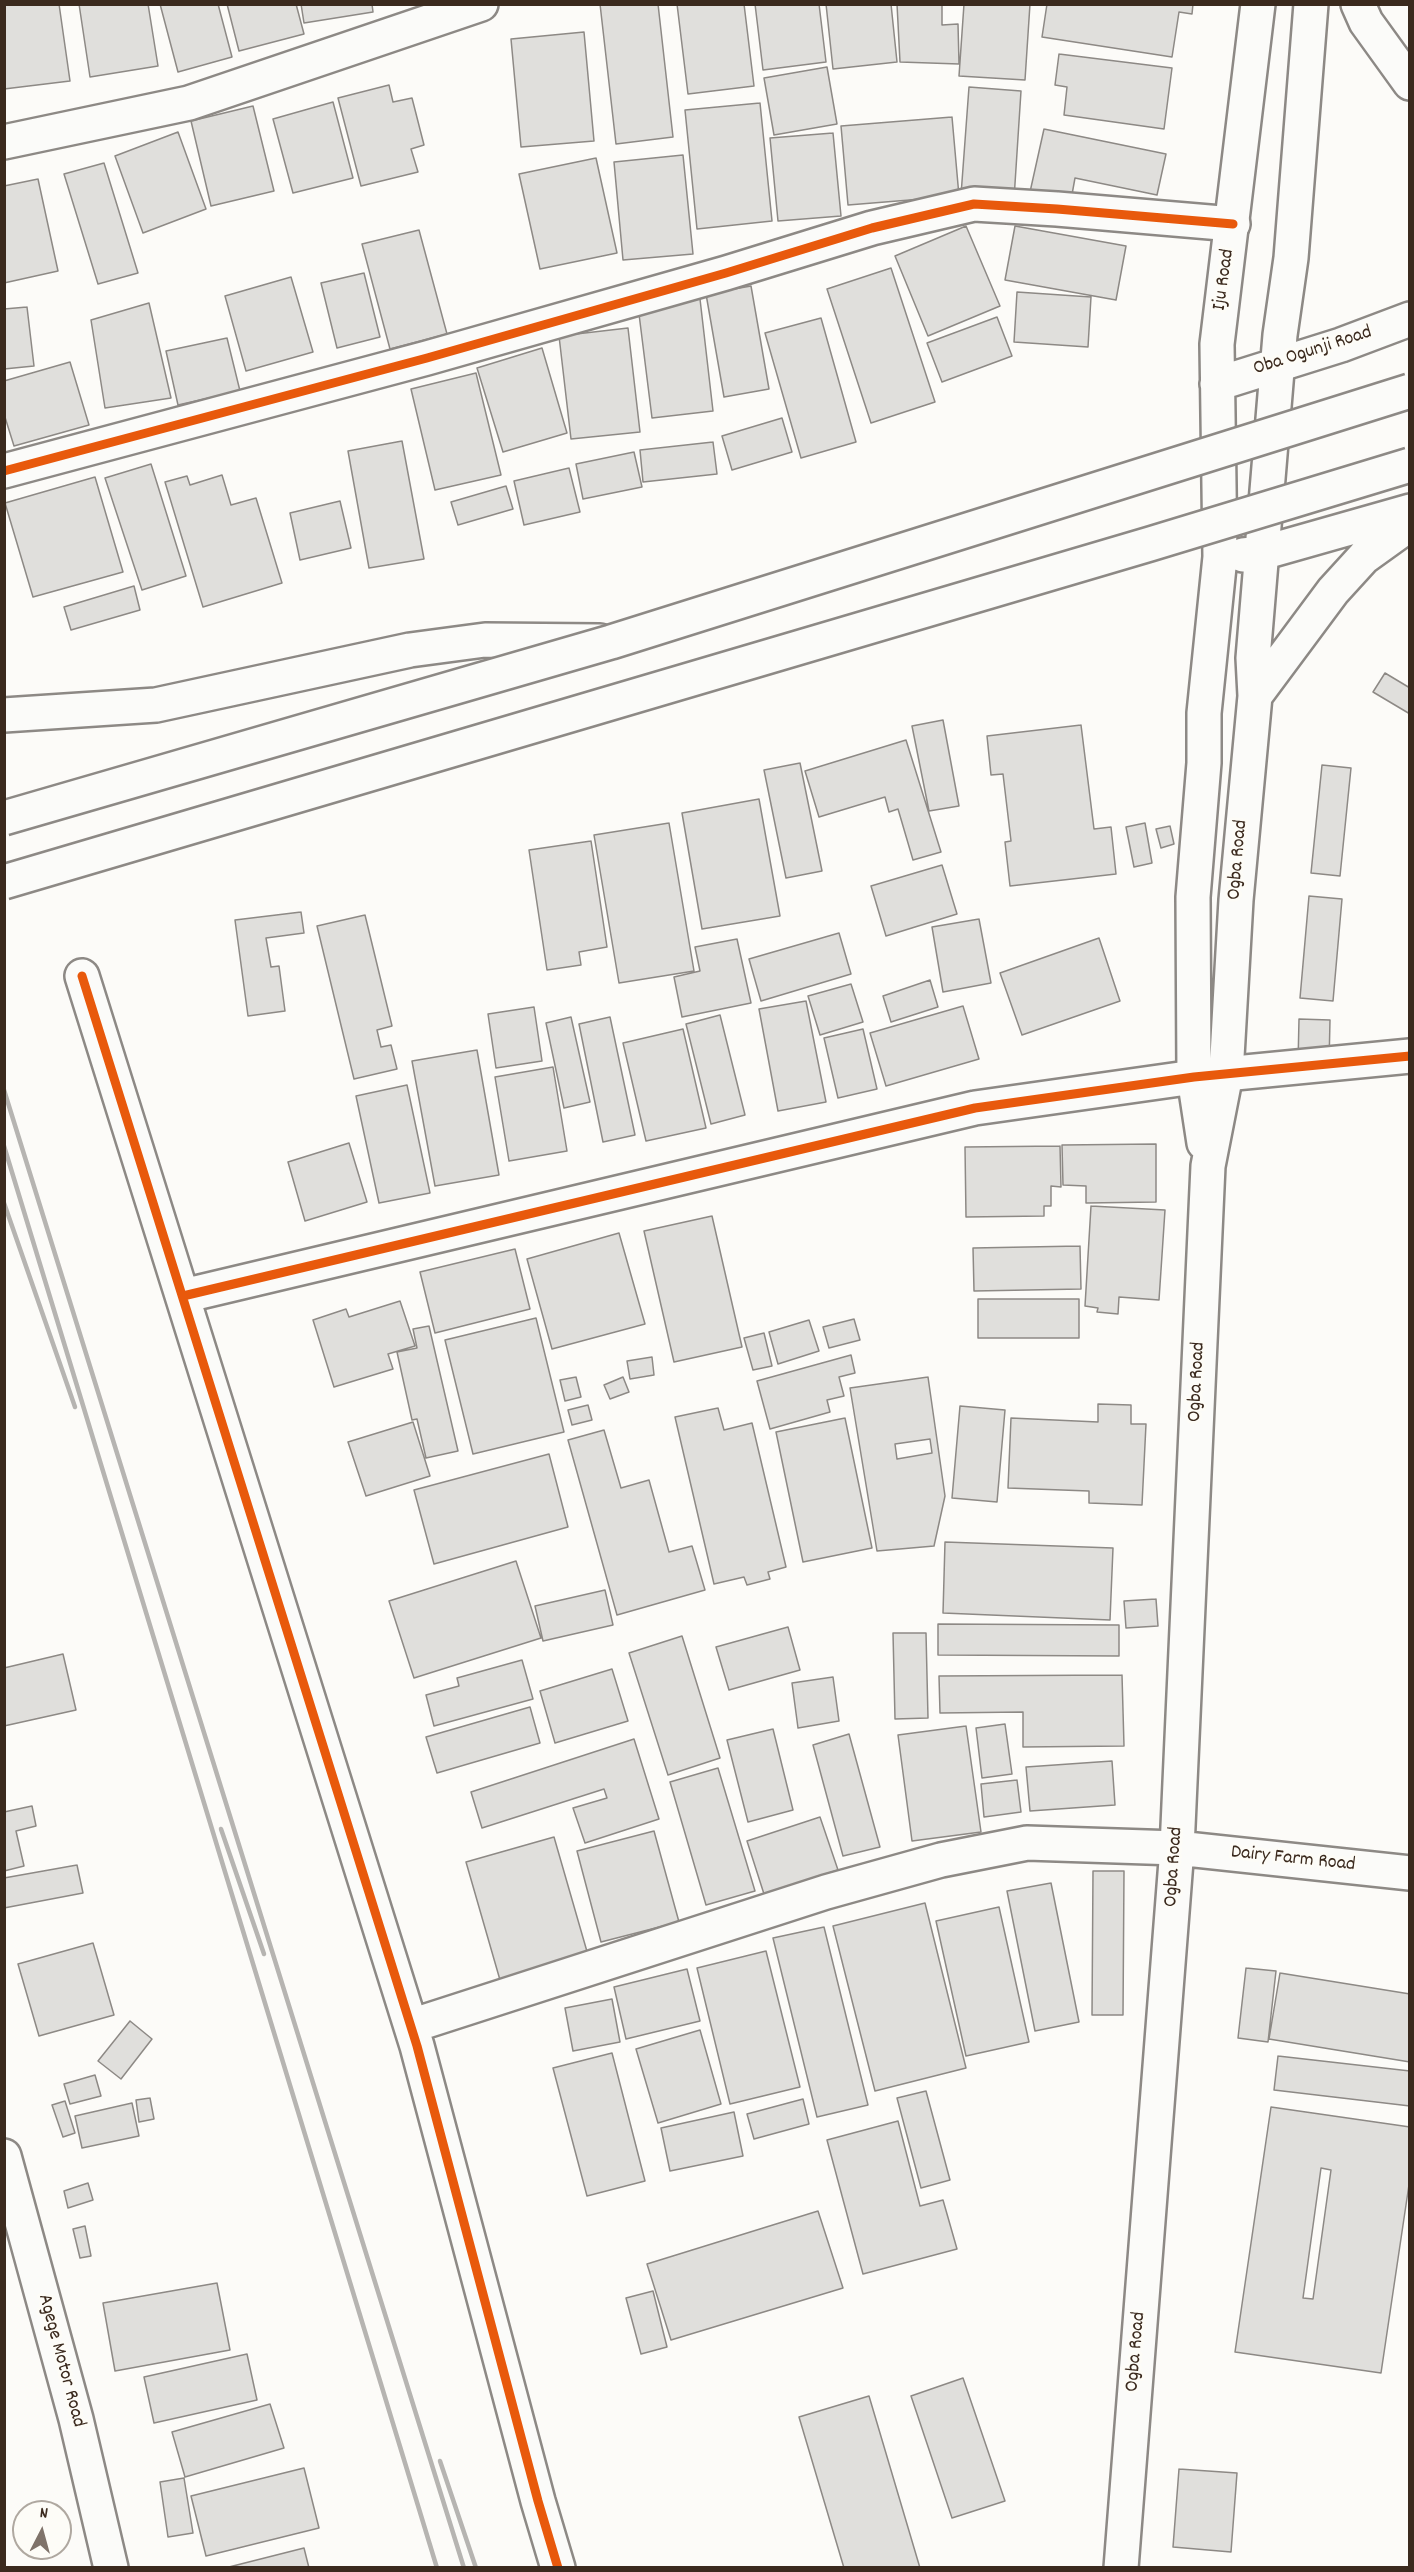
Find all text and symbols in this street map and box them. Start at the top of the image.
street label: Iju Road [1209,248,1241,312]
street label: Oba Ogunji Road [1251,322,1375,382]
street label: Ogba Road [1224,819,1254,901]
street label: Ogba Road [1184,1341,1212,1423]
street label: Ogba Road [1160,1826,1190,1908]
street label: Dairy Farm Road [1230,1842,1356,1878]
street label: Agege Motor Road [31,2292,89,2430]
street label: Ogba Road [1122,2311,1152,2393]
north arrow [12,2500,72,2560]
text: N [39,2502,49,2525]

